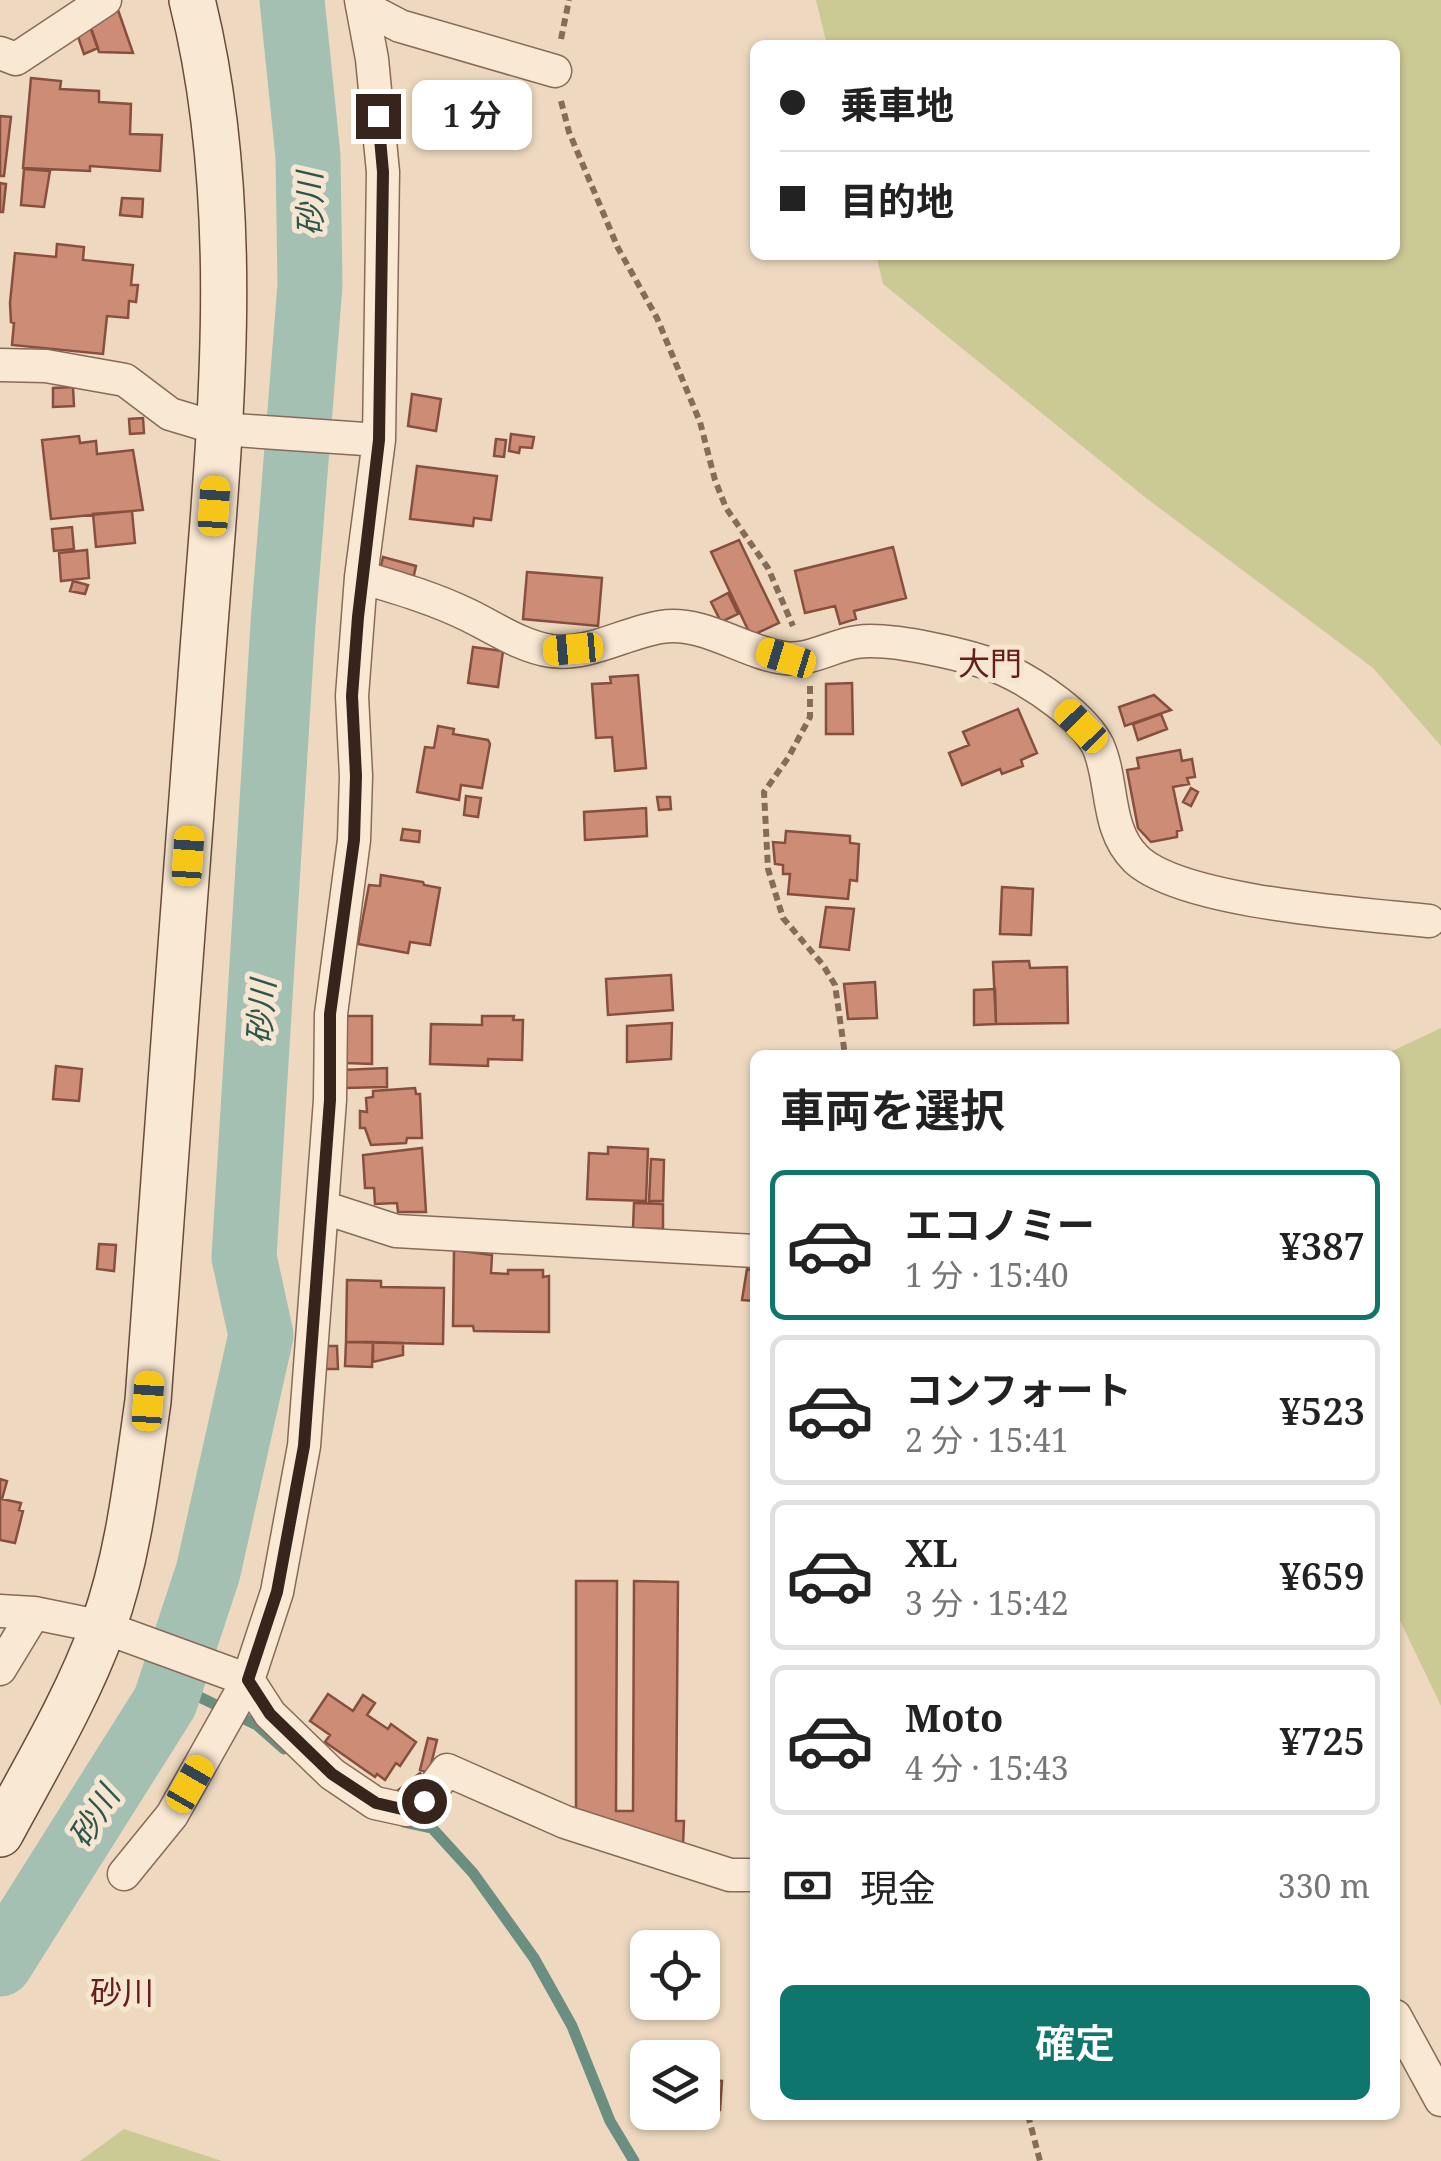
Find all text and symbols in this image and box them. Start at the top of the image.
text: 乗車地 [840,78,954,130]
callout: 1 分 [413,81,533,151]
text: 1 分 [443,93,501,136]
route end [356,94,401,139]
water label: 砂川 [287,169,331,236]
text: 目的地 [840,174,954,226]
car [197,475,231,537]
car [542,631,604,667]
car [753,635,819,681]
district label: 大門 [958,641,1022,684]
car [1049,694,1113,758]
car [171,825,205,887]
water label: 砂川 [236,976,284,1045]
text: 車両を選択 [780,1079,1005,1140]
text: エコノミー [905,1198,1095,1250]
icon: car [785,1200,875,1290]
text: ¥387 [1279,1219,1365,1271]
text: 1 分 · 15:40 [905,1253,1069,1296]
text: コンフォート [905,1363,1132,1415]
icon: car [785,1365,875,1455]
car [131,1370,165,1432]
text: ¥523 [1279,1384,1365,1436]
text: 2 分 · 15:41 [905,1418,1069,1461]
text: XL [905,1526,958,1578]
icon: car [785,1530,875,1620]
text: ¥659 [1279,1549,1365,1601]
text: 3 分 · 15:42 [905,1581,1069,1624]
text: Moto [905,1691,1003,1743]
icon: car [785,1695,875,1785]
text: ¥725 [1279,1714,1365,1766]
text: 4 分 · 15:43 [905,1746,1069,1789]
car [162,1751,218,1817]
water label: 砂川 [58,1775,130,1855]
route start [402,1779,447,1824]
icon: cash [780,1858,835,1913]
text: 現金 [860,1861,936,1913]
text: 330 m [1278,1864,1370,1907]
map controls [630,1930,720,2130]
button: locate [630,1930,720,2020]
district label: 砂川 [90,1970,154,2013]
button: 確定 [780,1985,1370,2100]
button: layers [630,2040,720,2130]

